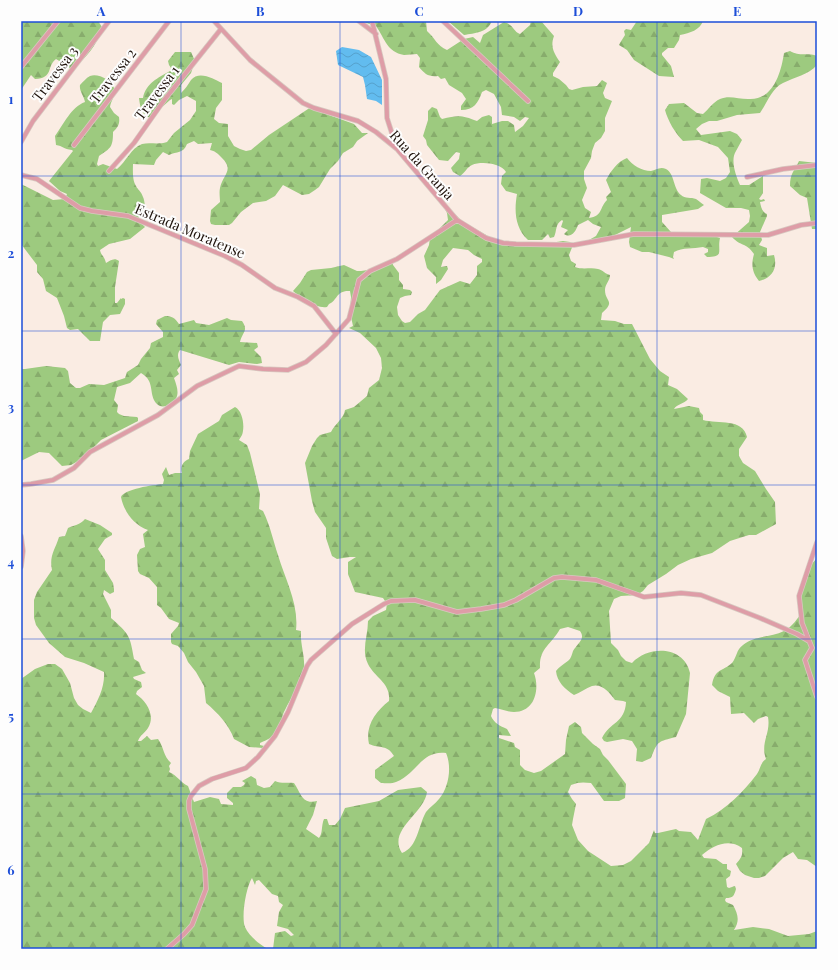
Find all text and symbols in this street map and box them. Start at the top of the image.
text: A [96,2,106,19]
text: B [256,2,265,19]
text: C [414,2,424,19]
text: D [573,2,583,19]
text: E [733,2,741,19]
street label: Travessa 3 [28,42,82,105]
street label: Travessa 2 [85,44,140,107]
street label: Travessa 1 [130,62,183,124]
text: 1 [9,90,14,107]
street label: Rua da Granja [386,126,459,204]
street label: Estrada Moratense [132,199,248,262]
text: 2 [8,244,15,261]
text: 3 [8,398,14,415]
text: 4 [8,553,15,570]
text: 5 [8,707,14,724]
text: 6 [7,861,15,878]

